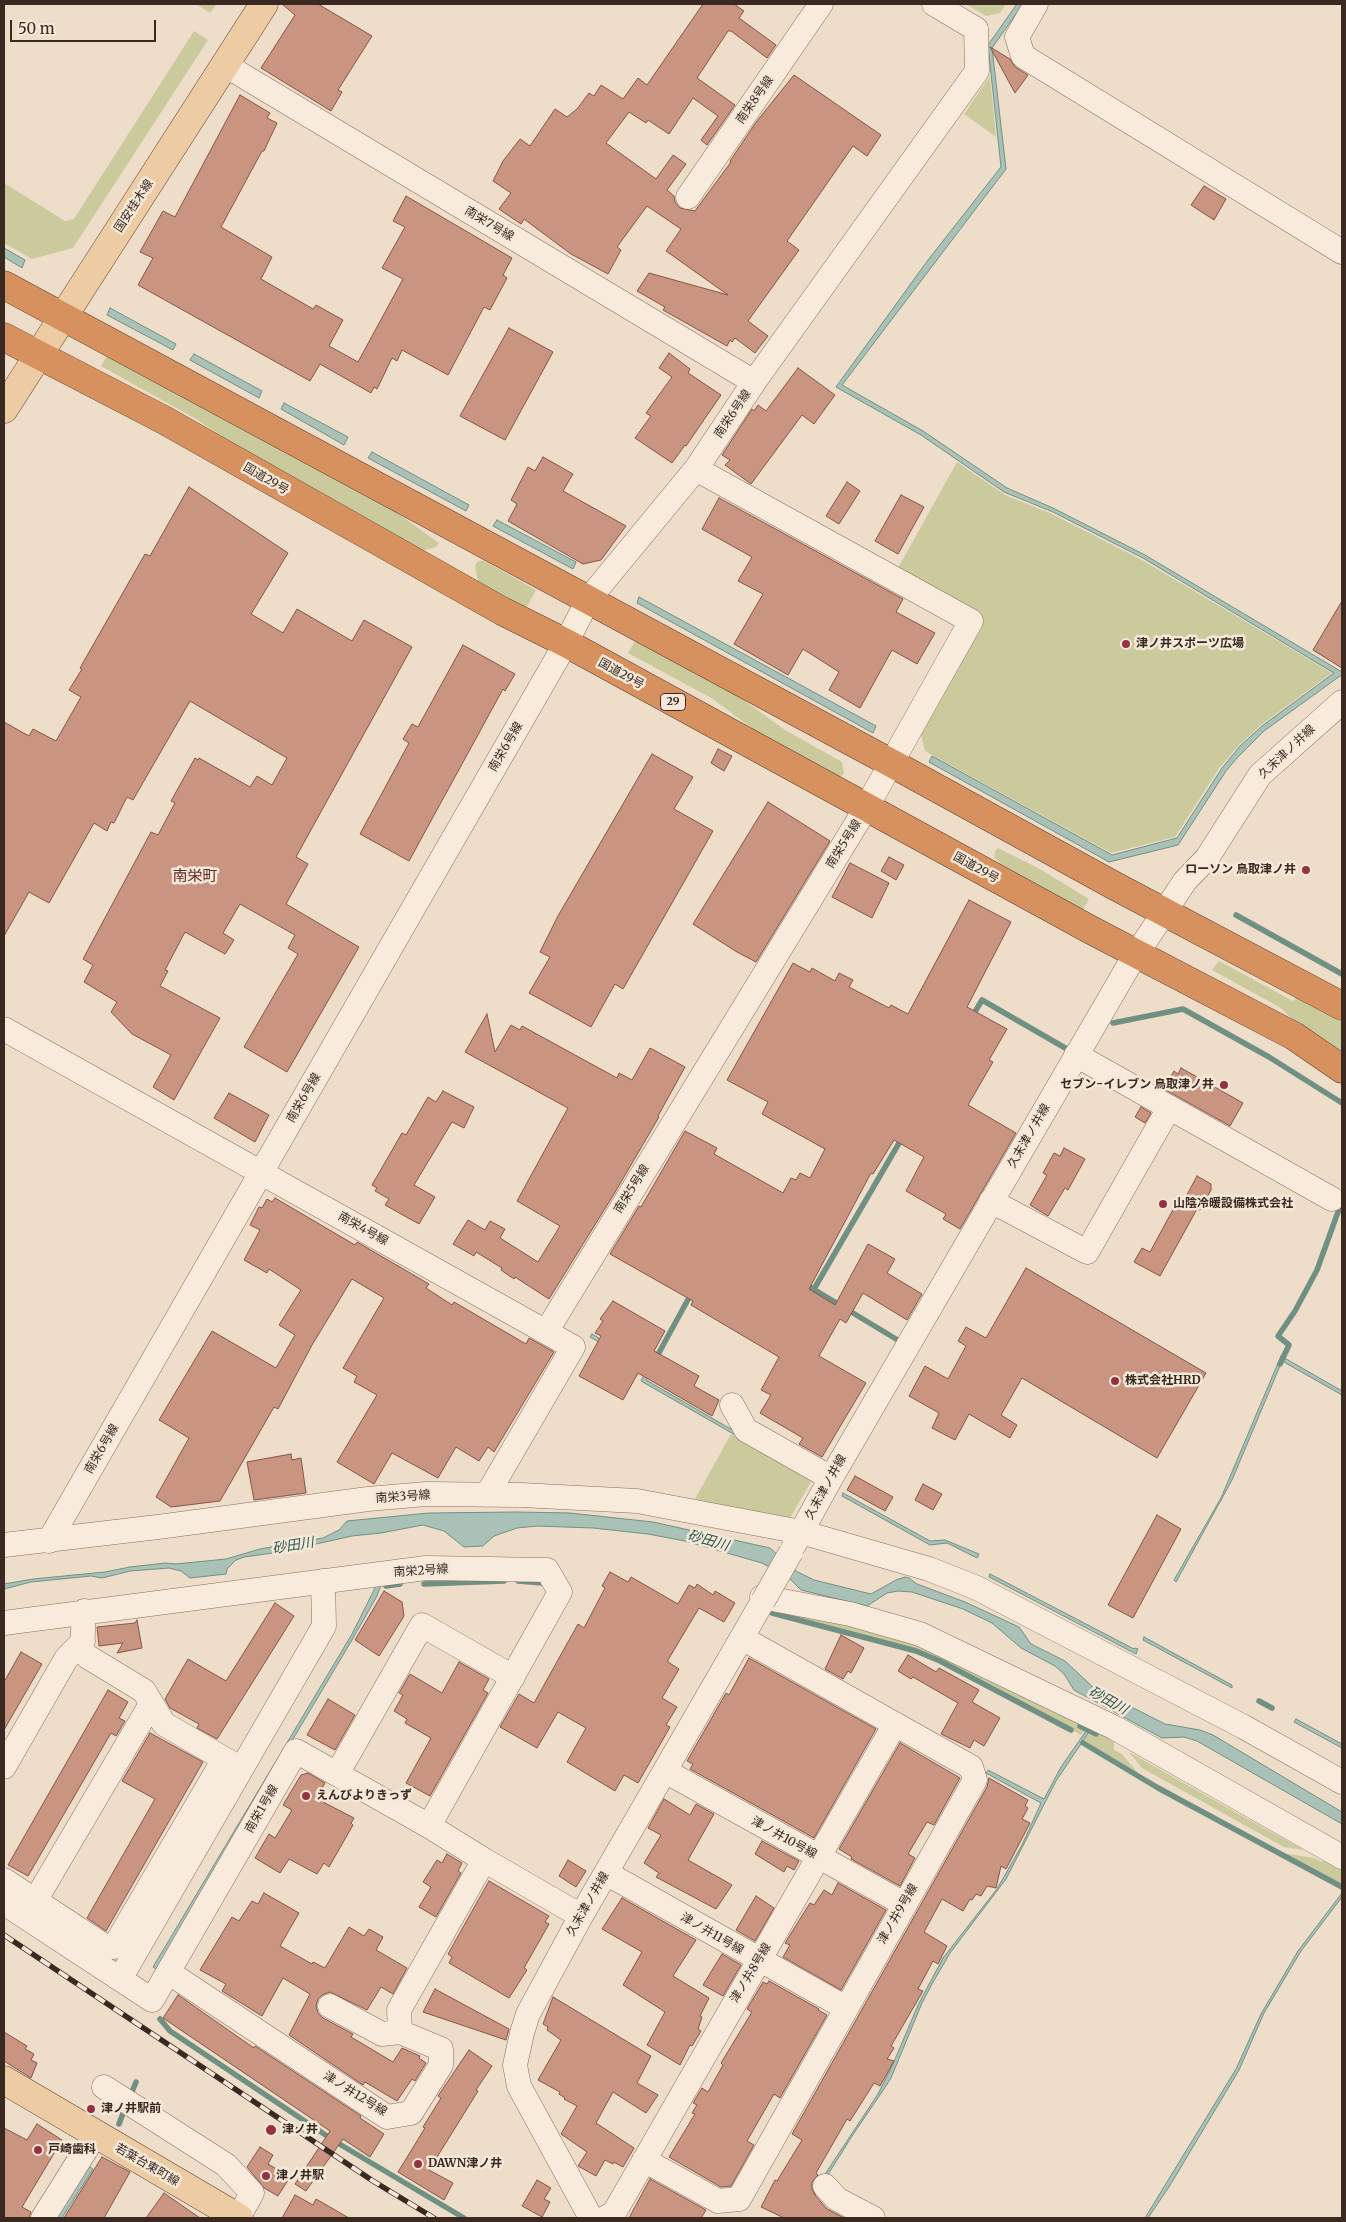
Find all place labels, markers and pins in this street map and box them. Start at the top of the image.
place label: 津ノ井スポーツ広場 [1136,637,1244,651]
marker: 津ノ井スポーツ広場 [1120,638,1132,650]
place label: ローソン 鳥取津ノ井 [1185,863,1296,877]
marker: ローソン 鳥取津ノ井 [1300,864,1312,876]
place label: セブン-イレブン 鳥取津ノ井 [1060,1078,1214,1092]
marker: セブン-イレブン 鳥取津ノ井 [1218,1079,1230,1091]
place label: 山陰冷暖設備株式会社 [1173,1197,1293,1211]
marker: 山陰冷暖設備株式会社 [1157,1198,1169,1210]
place label: 株式会社HRD [1125,1374,1201,1388]
marker: 株式会社HRD [1109,1375,1121,1387]
place label: えんびよりきっず [316,1789,412,1803]
marker: えんびよりきっず [300,1790,312,1802]
place label: 津ノ井駅前 [101,2102,161,2116]
marker: 津ノ井駅前 [85,2103,97,2115]
marker: 津ノ井 [264,2123,278,2137]
place label: 津ノ井 [282,2123,318,2137]
place label: 戸崎歯科 [48,2143,96,2157]
marker: 戸崎歯科 [32,2144,44,2156]
place label: DAWN津ノ井 [428,2157,502,2171]
marker: DAWN津ノ井 [412,2158,424,2170]
place label: 津ノ井駅 [276,2169,324,2183]
marker: 津ノ井駅 [260,2170,272,2182]

